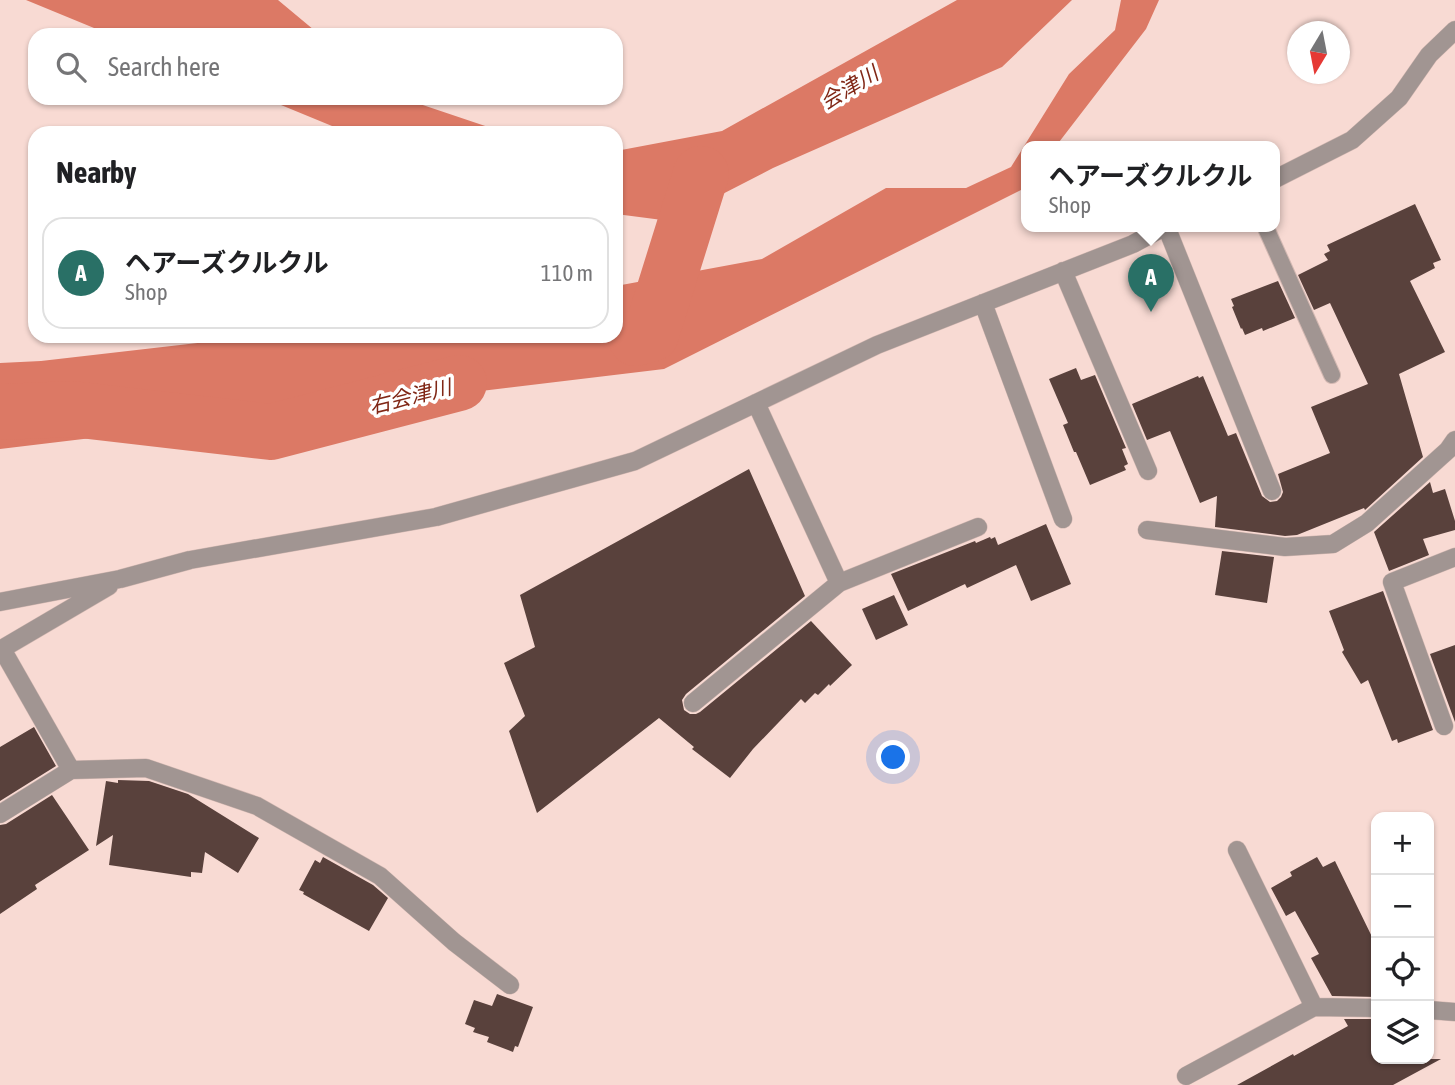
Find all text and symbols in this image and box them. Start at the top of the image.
north arrow [1287,21,1350,84]
search box [28,28,623,105]
icon: search [52,48,90,86]
text: Search here [108,52,220,82]
water label: 会津川 [816,59,884,114]
popup [1021,141,1280,232]
text: Nearby [56,155,136,189]
text: ヘアーズクルクル [1049,161,1252,191]
text: Shop [1049,192,1091,218]
text: ヘアーズクルクル [125,248,329,278]
pin: A [1128,254,1174,312]
text: A [75,260,87,286]
text: 110 m [541,260,593,286]
text: Shop [125,279,168,305]
water label: 右会津川 [366,374,456,418]
your location [876,740,910,774]
map controls [1371,812,1434,1064]
button: + [1371,812,1434,875]
button: − [1371,875,1434,938]
button: locate [1371,938,1434,1001]
button: layers [1371,1001,1434,1064]

